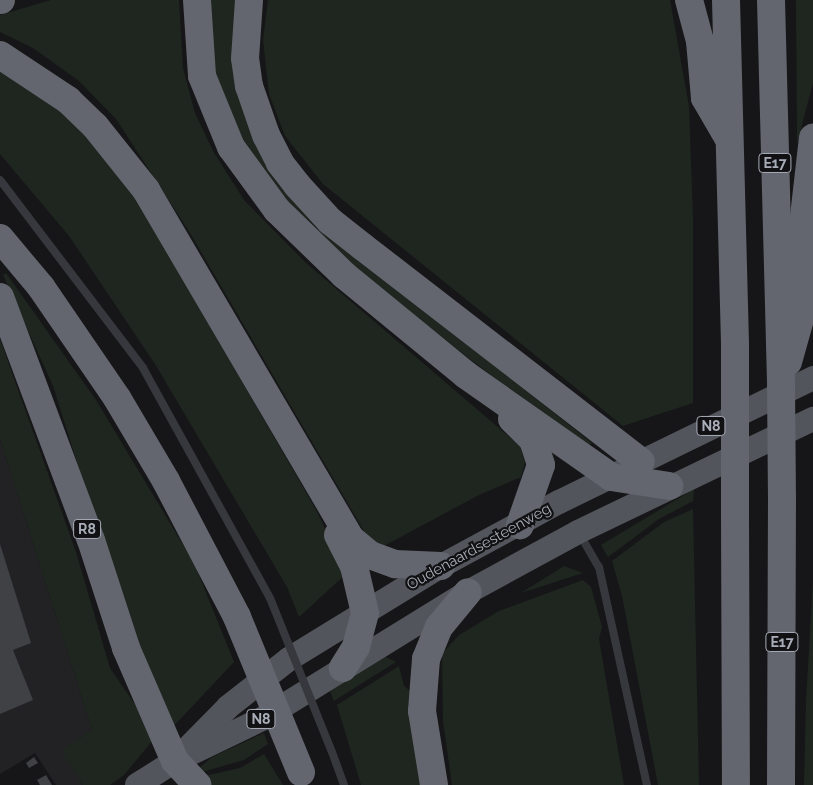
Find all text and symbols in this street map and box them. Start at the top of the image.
road number: E17 [758,152,792,174]
road number: N8 [696,414,726,438]
street label: Oudenaardsesteenweg [404,500,554,594]
road number: R8 [72,518,102,540]
road number: E17 [764,630,800,654]
road number: N8 [246,708,276,731]

